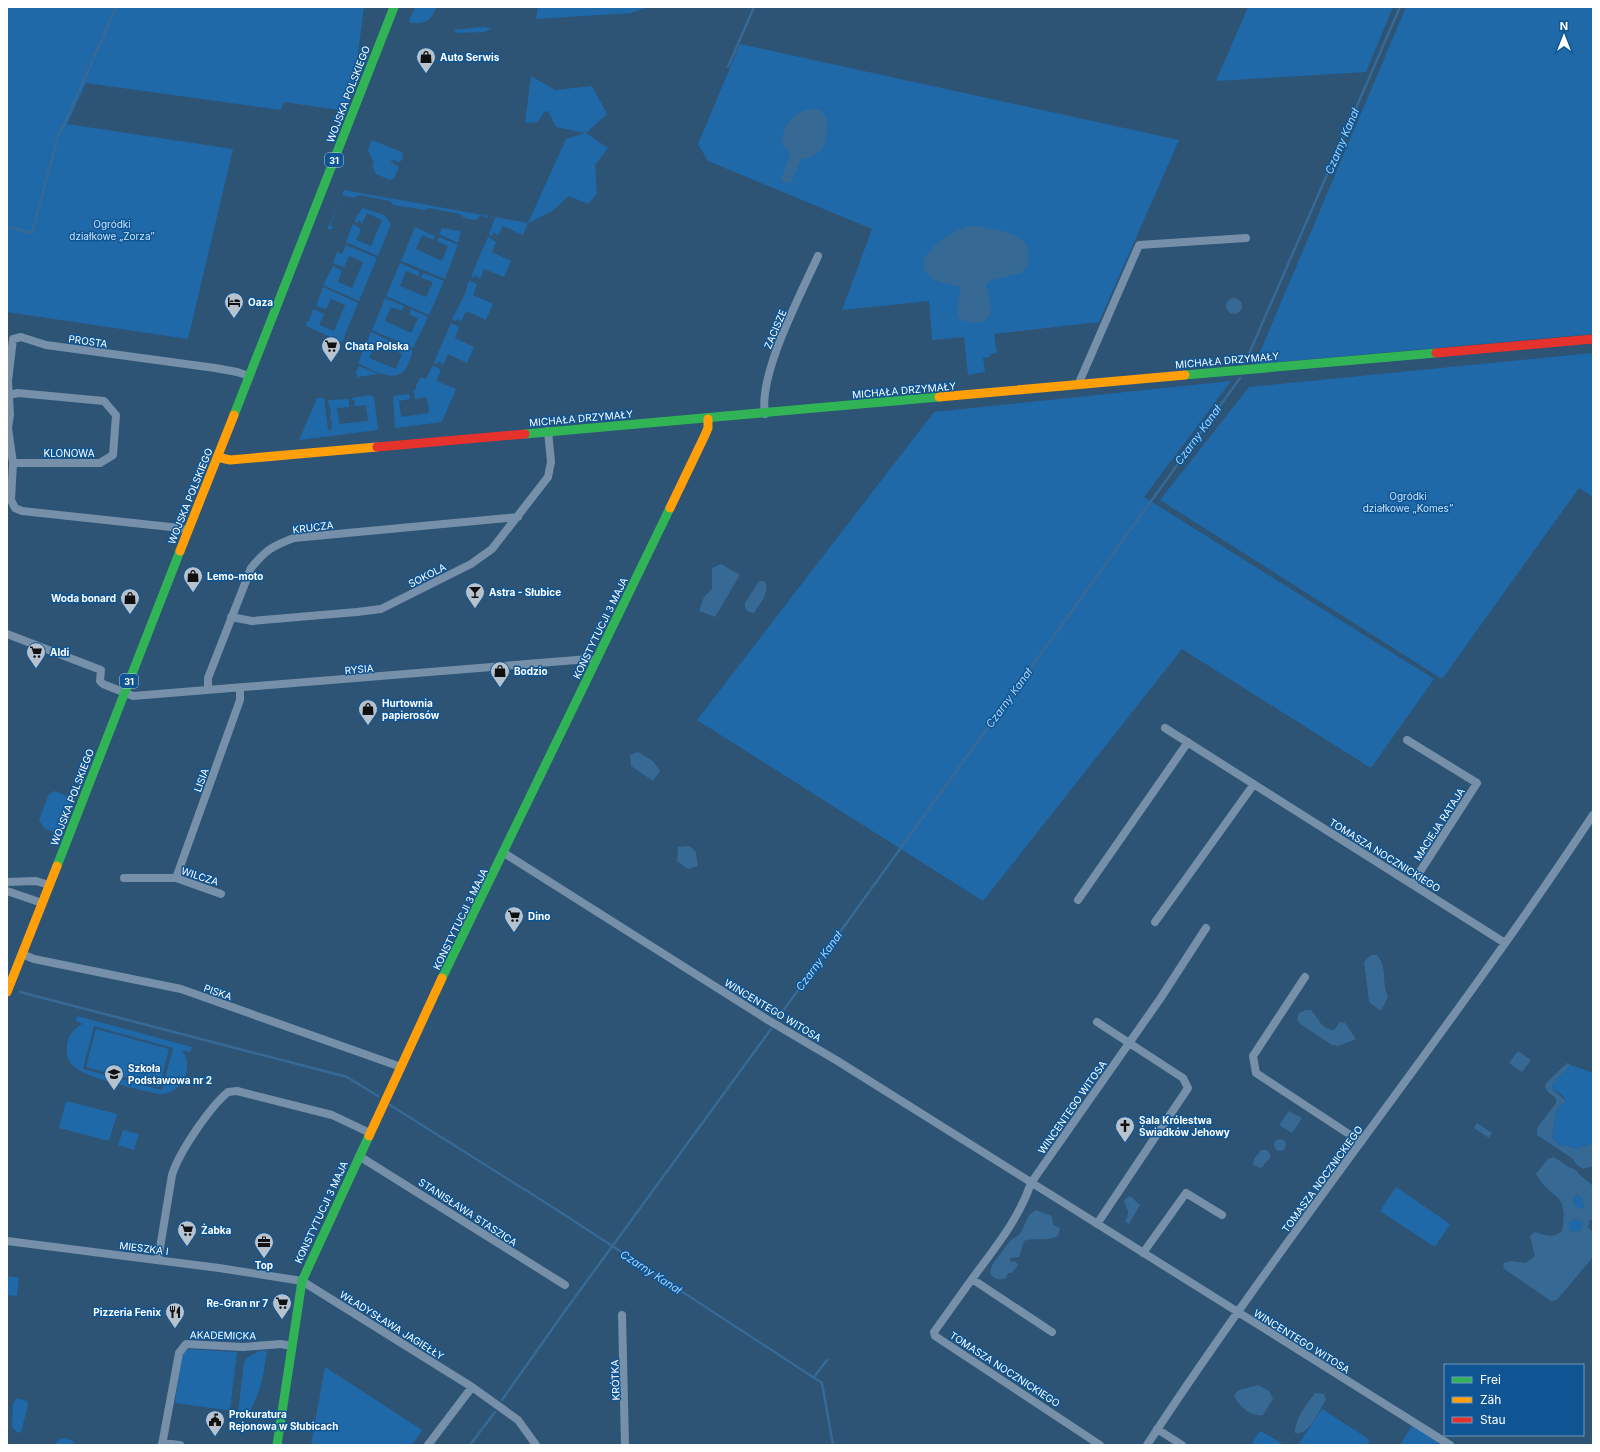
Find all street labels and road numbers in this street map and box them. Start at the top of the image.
street label: WOJSKA POLSKIEGO [324,44,372,144]
road number: 31 [325,153,343,167]
street label: ZACISZE [761,308,789,350]
street label: PROSTA [68,332,108,350]
street label: MICHAŁA DRZYMAŁY [1175,349,1280,371]
street label: MICHAŁA DRZYMAŁY [852,379,957,401]
street label: MICHAŁA DRZYMAŁY [529,407,634,429]
street label: WOJSKA POLSKIEGO [165,446,215,546]
street label: KLONOWA [43,447,95,459]
street label: KRUCZA [292,519,334,535]
street label: SOKOLA [406,560,448,590]
street label: KONSTYTUCJI 3 MAJA [570,575,630,681]
street label: RYSIA [344,662,374,676]
road number: 31 [120,674,138,688]
street label: WOJSKA POLSKIEGO [48,747,96,847]
street label: LISIA [191,766,211,793]
street label: MACIEJA RATAJA [1411,785,1467,863]
street label: TOMASZA NOCZNICKIEGO [1327,816,1443,894]
street label: WILCZA [180,864,220,888]
street label: KONSTYTUCJI 3 MAJA [430,866,490,972]
street label: WINCENTEGO WITOSA [722,976,824,1044]
street label: PISKA [202,982,234,1002]
street label: WINCENTEGO WITOSA [1035,1058,1109,1156]
street label: TOMASZA NOCZNICKIEGO [1279,1123,1365,1235]
street label: KONSTYTUCJI 3 MAJA [292,1159,350,1265]
street label: STANISŁAWA STASZICA [416,1176,520,1248]
street label: MIESZKA I [119,1239,169,1257]
street label: WŁADYSŁAWA JAGIEŁŁY [338,1288,447,1362]
street label: WINCENTEGO WITOSA [1252,1307,1352,1376]
street label: AKADEMICKA [190,1328,256,1342]
street label: TOMASZA NOCZNICKIEGO [948,1329,1063,1409]
street label: KRÓTKA [607,1359,622,1401]

